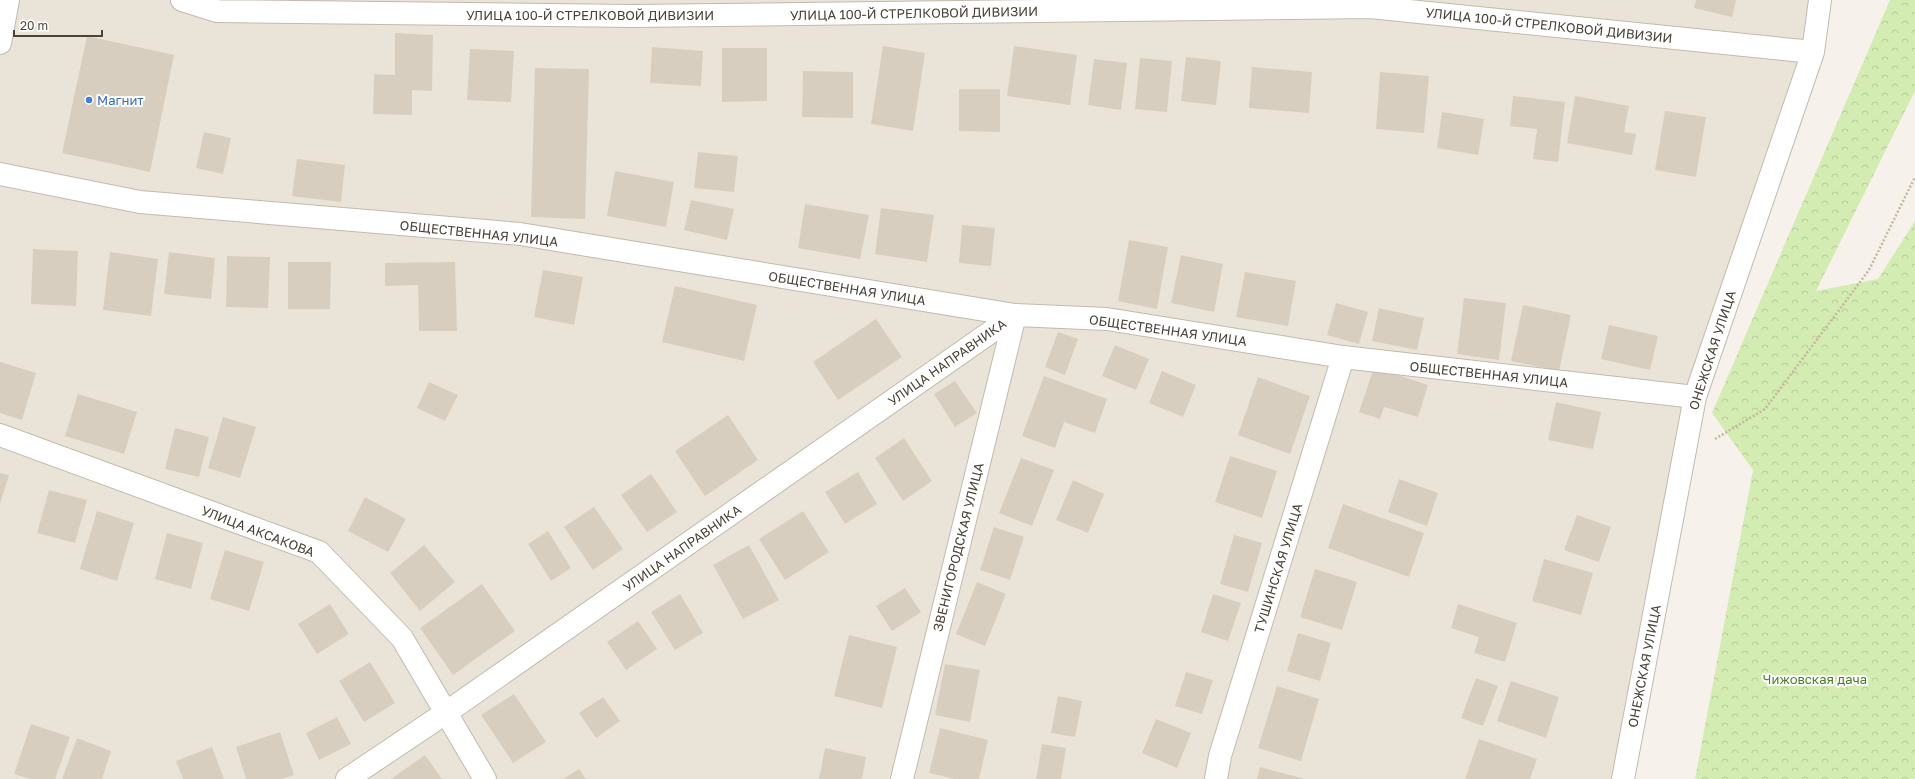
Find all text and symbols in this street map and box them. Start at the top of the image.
street label: УЛИЦА 100-Й СТРЕЛКОВОЙ ДИВИЗИИ [790,3,1038,23]
street label: УЛИЦА 100-Й СТРЕЛКОВОЙ ДИВИЗИИ [1425,4,1673,46]
street label: УЛИЦА 100-Й СТРЕЛКОВОЙ ДИВИЗИИ [466,7,714,23]
scale bar [14,12,102,38]
text: 20 m [20,18,48,33]
place label: Магнит [97,92,144,108]
marker: Магнит [84,95,94,105]
street label: ОБЩЕСТВЕННАЯ УЛИЦА [399,217,559,249]
street label: ОБЩЕСТВЕННАЯ УЛИЦА [767,268,927,308]
street label: ОНЕЖСКАЯ УЛИЦА [1685,288,1739,412]
street label: ОБЩЕСТВЕННАЯ УЛИЦА [1088,311,1248,349]
street label: УЛИЦА НАПРАВНИКА [885,315,1009,409]
street label: ОБЩЕСТВЕННАЯ УЛИЦА [1409,358,1569,390]
street label: ЗВЕНИГОРОДСКАЯ УЛИЦА [929,461,987,633]
street label: УЛИЦА НАПРАВНИКА [620,501,744,595]
street label: ТУШИНСКАЯ УЛИЦА [1251,501,1305,635]
street label: УЛИЦА АКСАКОВА [199,502,317,560]
street label: ОНЕЖСКАЯ УЛИЦА [1624,603,1664,729]
park label: Чижовская дача [1763,671,1867,687]

